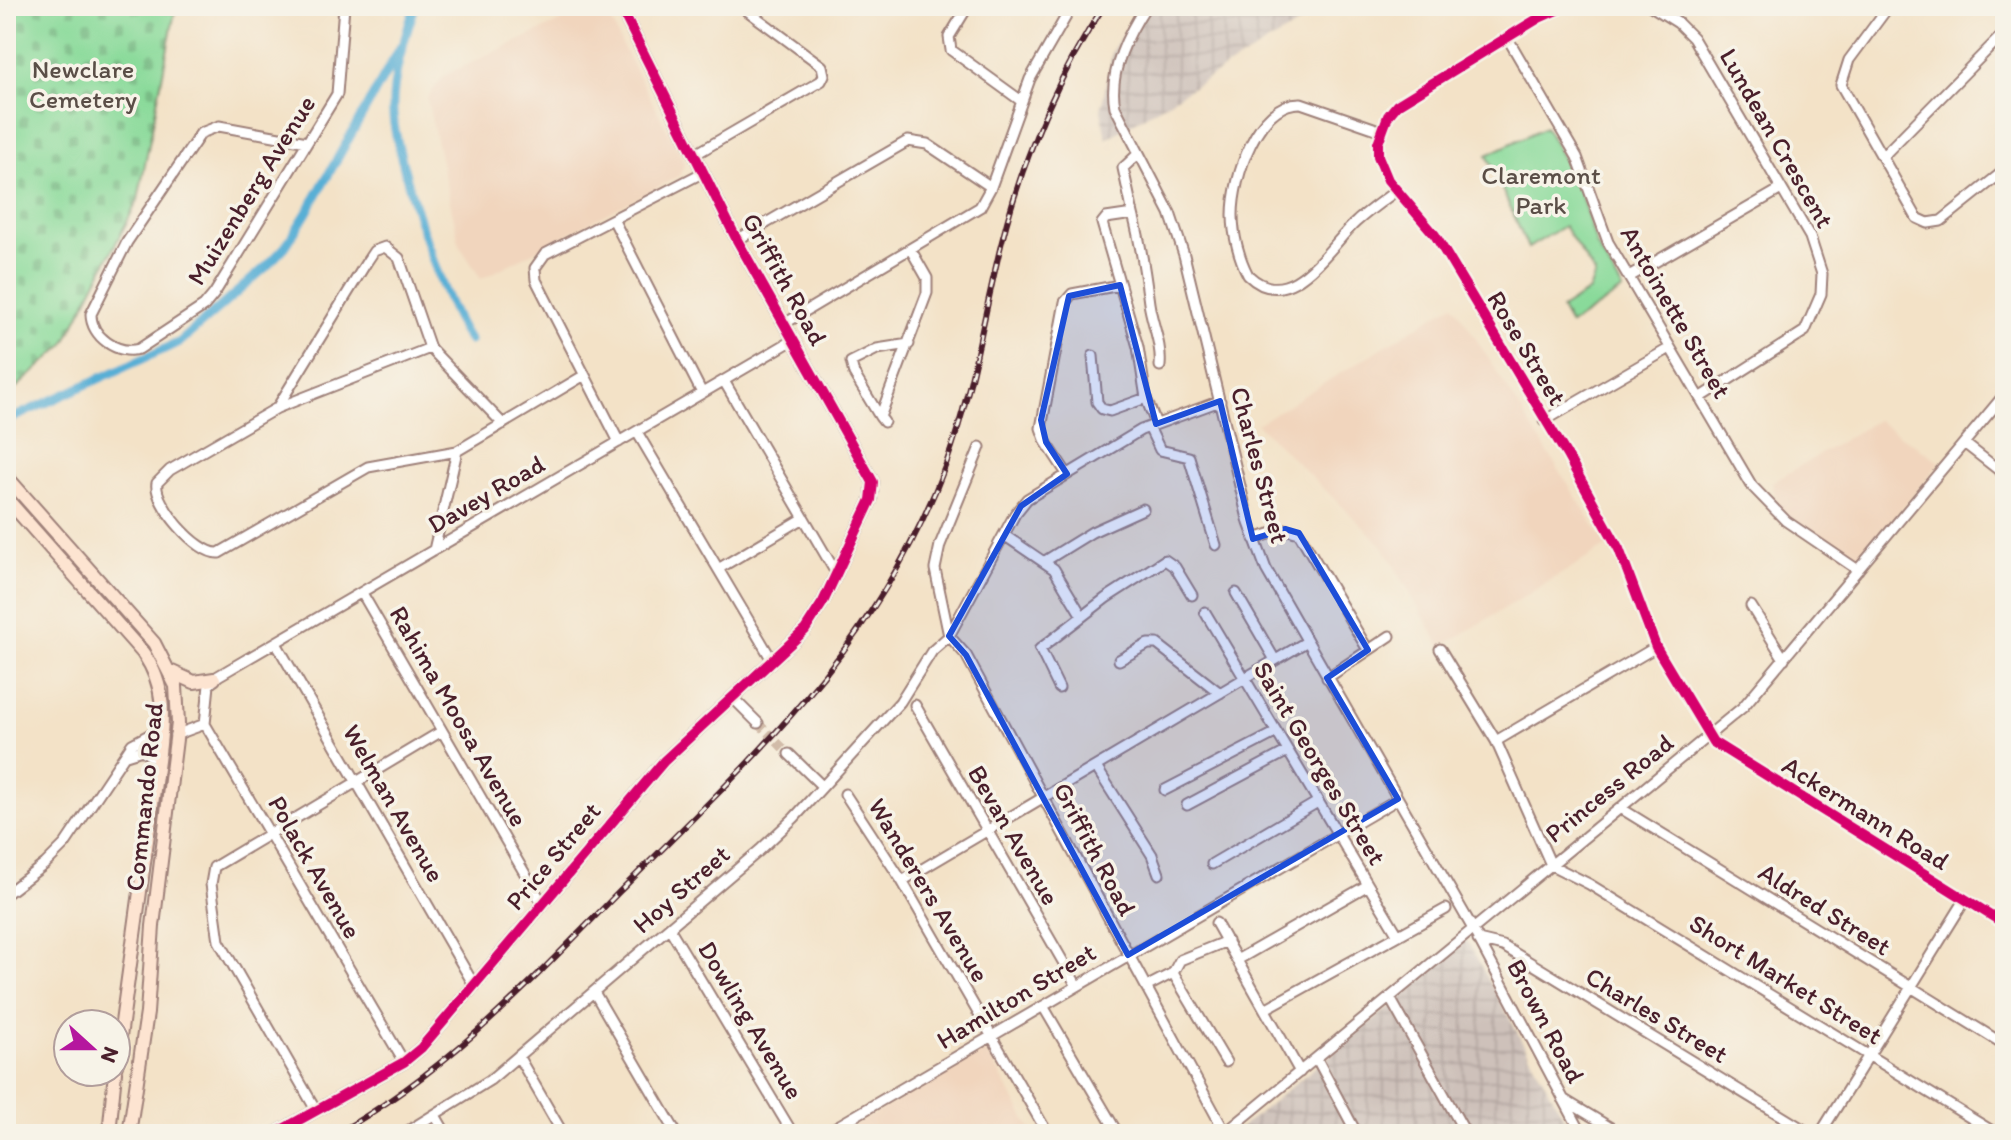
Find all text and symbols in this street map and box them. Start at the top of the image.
street label: Lundean Crescent [1713,43,1842,234]
park label: Newclare Cemetery [29,53,137,115]
street label: Muizenberg Avenue [180,89,322,291]
park label: Claremont Park [1481,159,1601,221]
street label: Griffith Road [735,207,835,351]
street label: Antoinette Street [1614,220,1738,404]
street label: Rose Street [1480,285,1574,411]
street label: Charles Street [1224,383,1296,547]
street label: Davey Road [422,448,550,540]
street label: Rahima Moosa Avenue [383,600,535,832]
street label: Saint Georges Street [1247,655,1394,871]
street label: Commando Road [118,701,170,893]
street label: Welman Avenue [336,718,452,888]
street label: Princess Road [1538,727,1680,849]
street label: Ackermann Road [1777,749,1956,877]
street label: Bevan Avenue [961,759,1067,911]
street label: Griffith Road [1046,777,1144,922]
street label: Polack Avenue [261,790,369,944]
street label: Wanderers Avenue [861,792,997,988]
street label: Price Street [499,795,608,917]
street label: Hoy Street [626,838,736,940]
street label: Aldred Street [1753,856,1897,962]
street label: Short Market Street [1684,907,1889,1051]
street label: Dowling Avenue [691,935,811,1105]
street label: Hamilton Street [931,936,1102,1056]
street label: Brown Road [1500,953,1592,1089]
street label: Charles Street [1580,960,1734,1070]
north arrow [52,1008,132,1088]
text: N [95,1043,125,1067]

